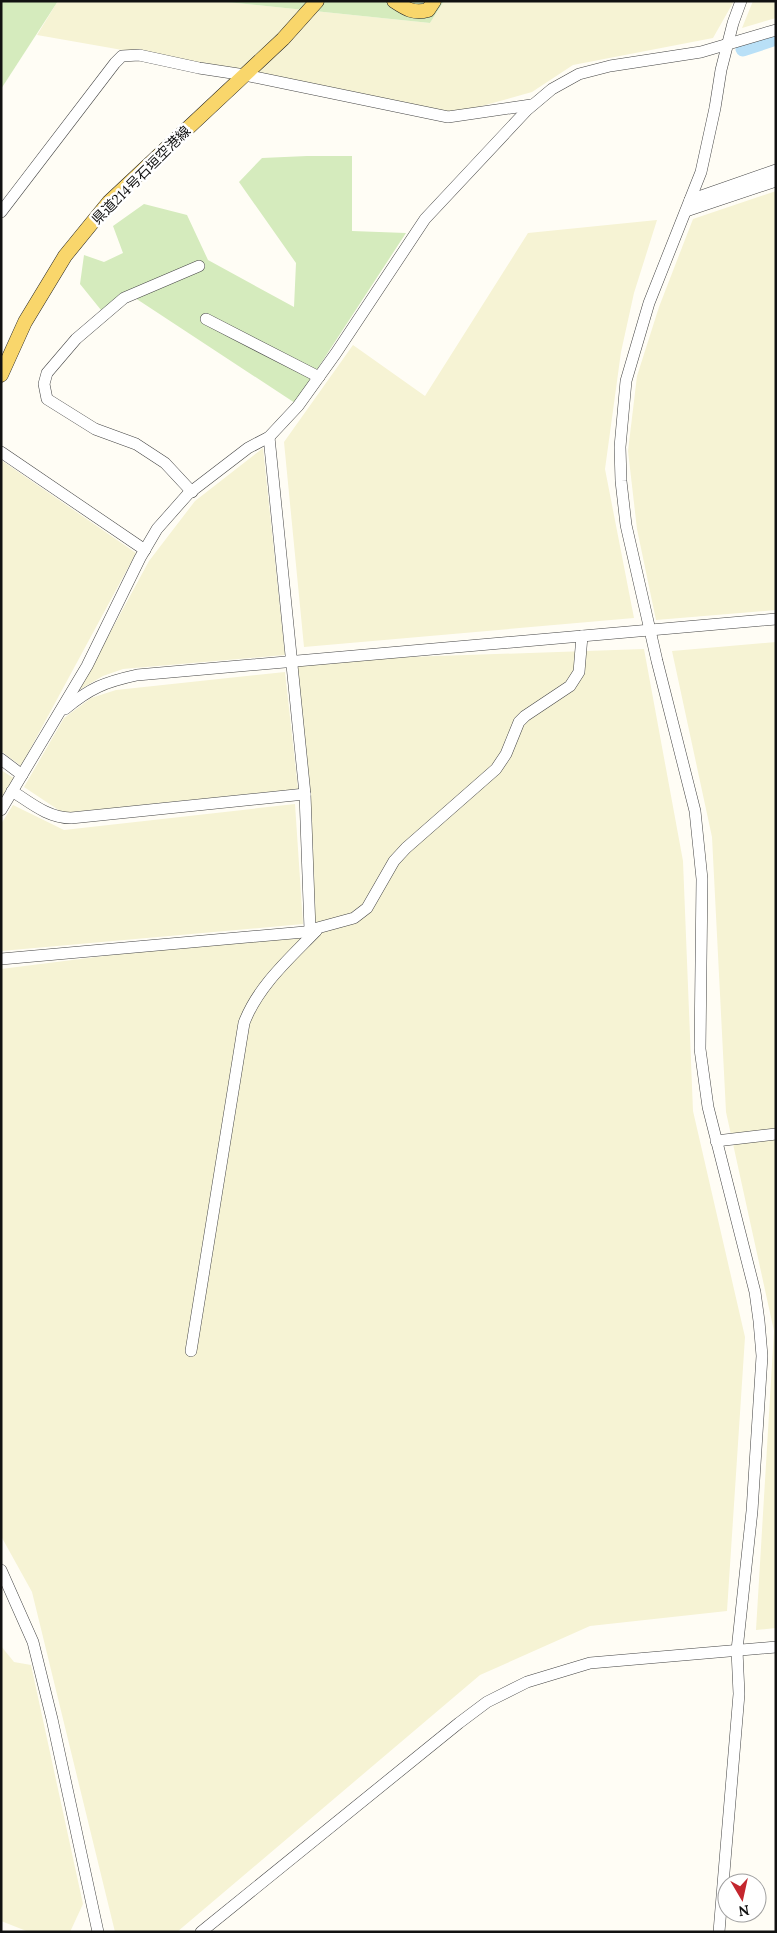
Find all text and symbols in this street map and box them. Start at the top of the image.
street label: 県道214号石垣空港線 [88,122,194,228]
north arrow [717,1873,767,1923]
text: N [737,1901,751,1921]

